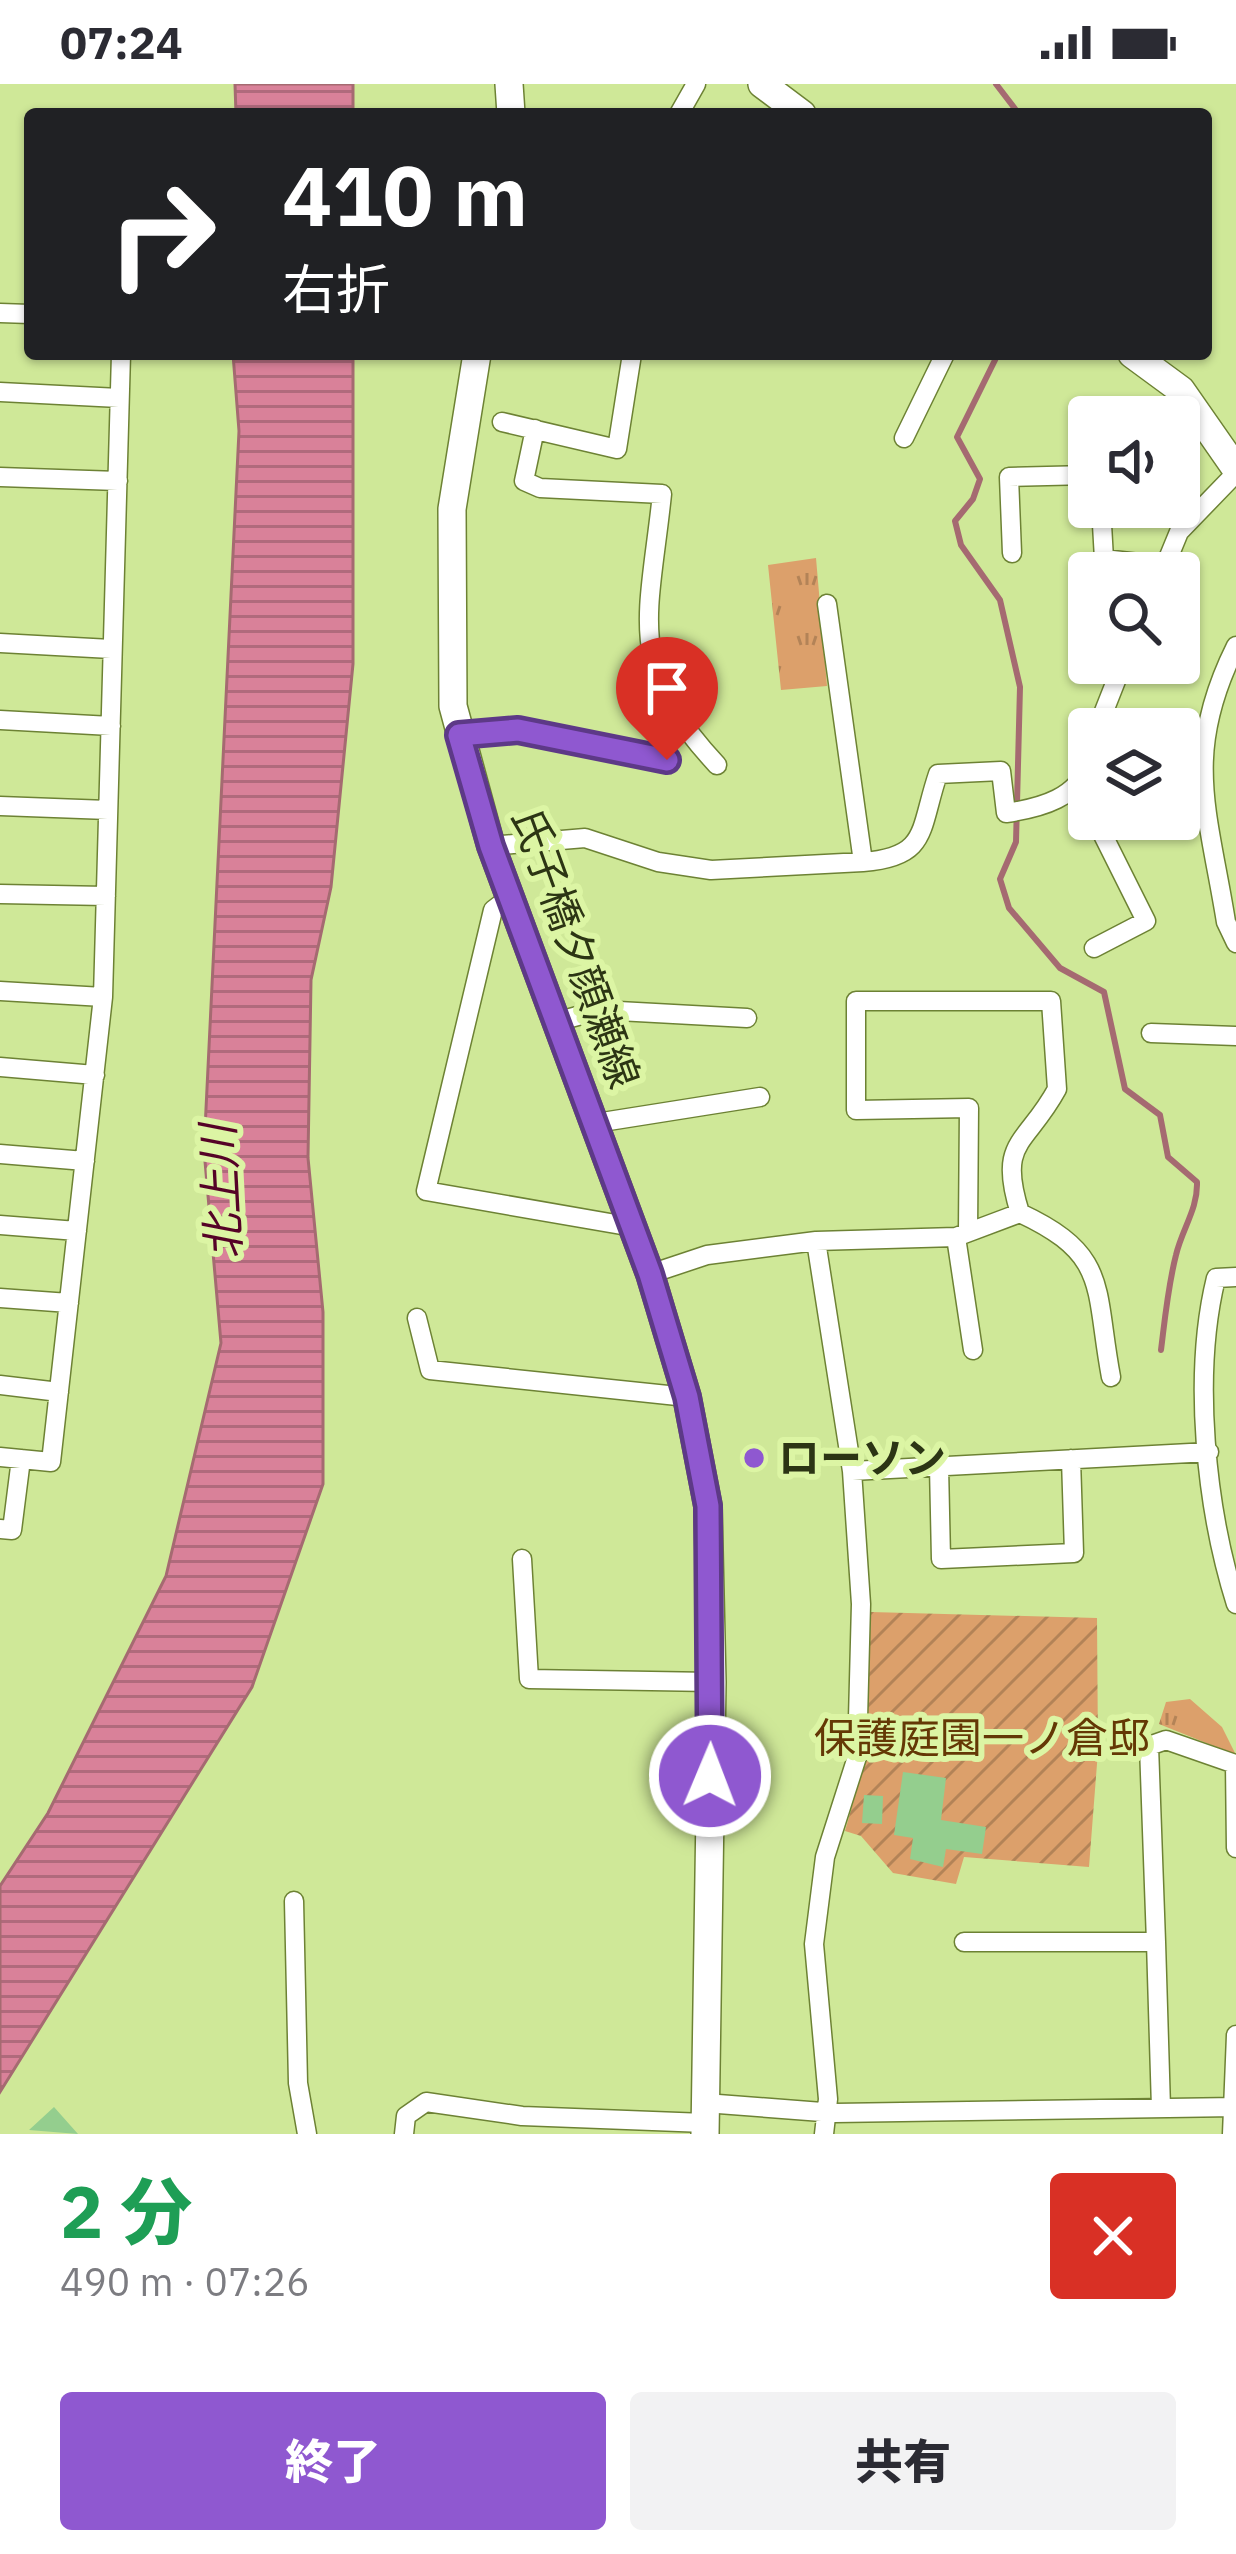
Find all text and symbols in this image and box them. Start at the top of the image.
text: 07:24 [60,13,183,71]
text: 410 m [282,140,528,249]
icon: right [84,156,240,312]
text: 右折 [282,254,390,324]
map controls [1068,396,1200,840]
button: sound [1068,396,1200,528]
button: search [1068,552,1200,684]
pin [616,637,718,760]
icon: arrive [634,655,700,721]
button: layers [1068,708,1200,840]
street label: 氏子橋夕顔瀬線 [500,800,653,1095]
water label: 北上川 [187,1119,252,1261]
place label: ローソン [778,1430,946,1485]
marker: ローソン [741,1445,767,1471]
park label: 保護庭園一ノ倉邸 [814,1710,1150,1765]
position arrow [647,1713,773,1839]
text: 2 分 [60,2164,192,2258]
button: close [1050,2173,1176,2299]
text: 490 m · 07:26 [60,2256,310,2307]
button: 終了 [60,2392,606,2530]
button: 共有 [630,2392,1176,2530]

